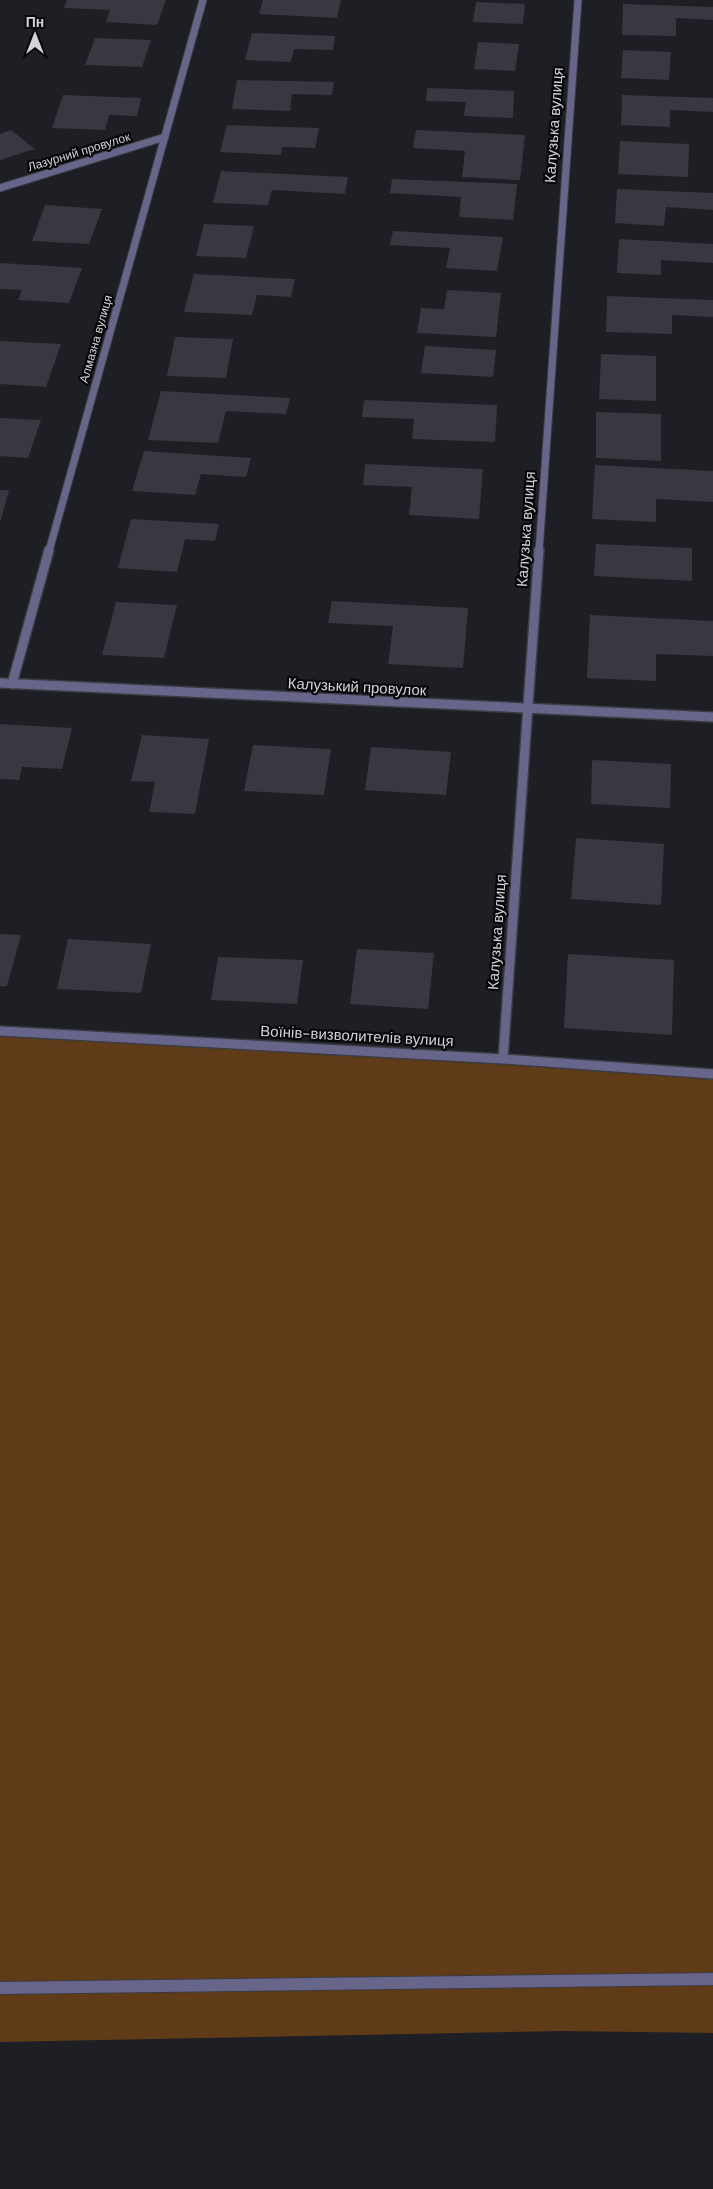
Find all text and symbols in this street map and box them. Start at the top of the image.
north arrow [10,10,60,60]
text: Пн [26,13,44,31]
street label: Калузька вулиця [540,66,568,184]
street label: Лазурний провулок [26,129,133,175]
street label: Алмазна вулиця [76,293,116,385]
street label: Калузька вулиця [512,470,540,588]
street label: Калузький провулок [287,673,427,701]
street label: Калузька вулиця [483,873,511,991]
street label: Воїнів-визволителів вулиця [260,1021,454,1051]

